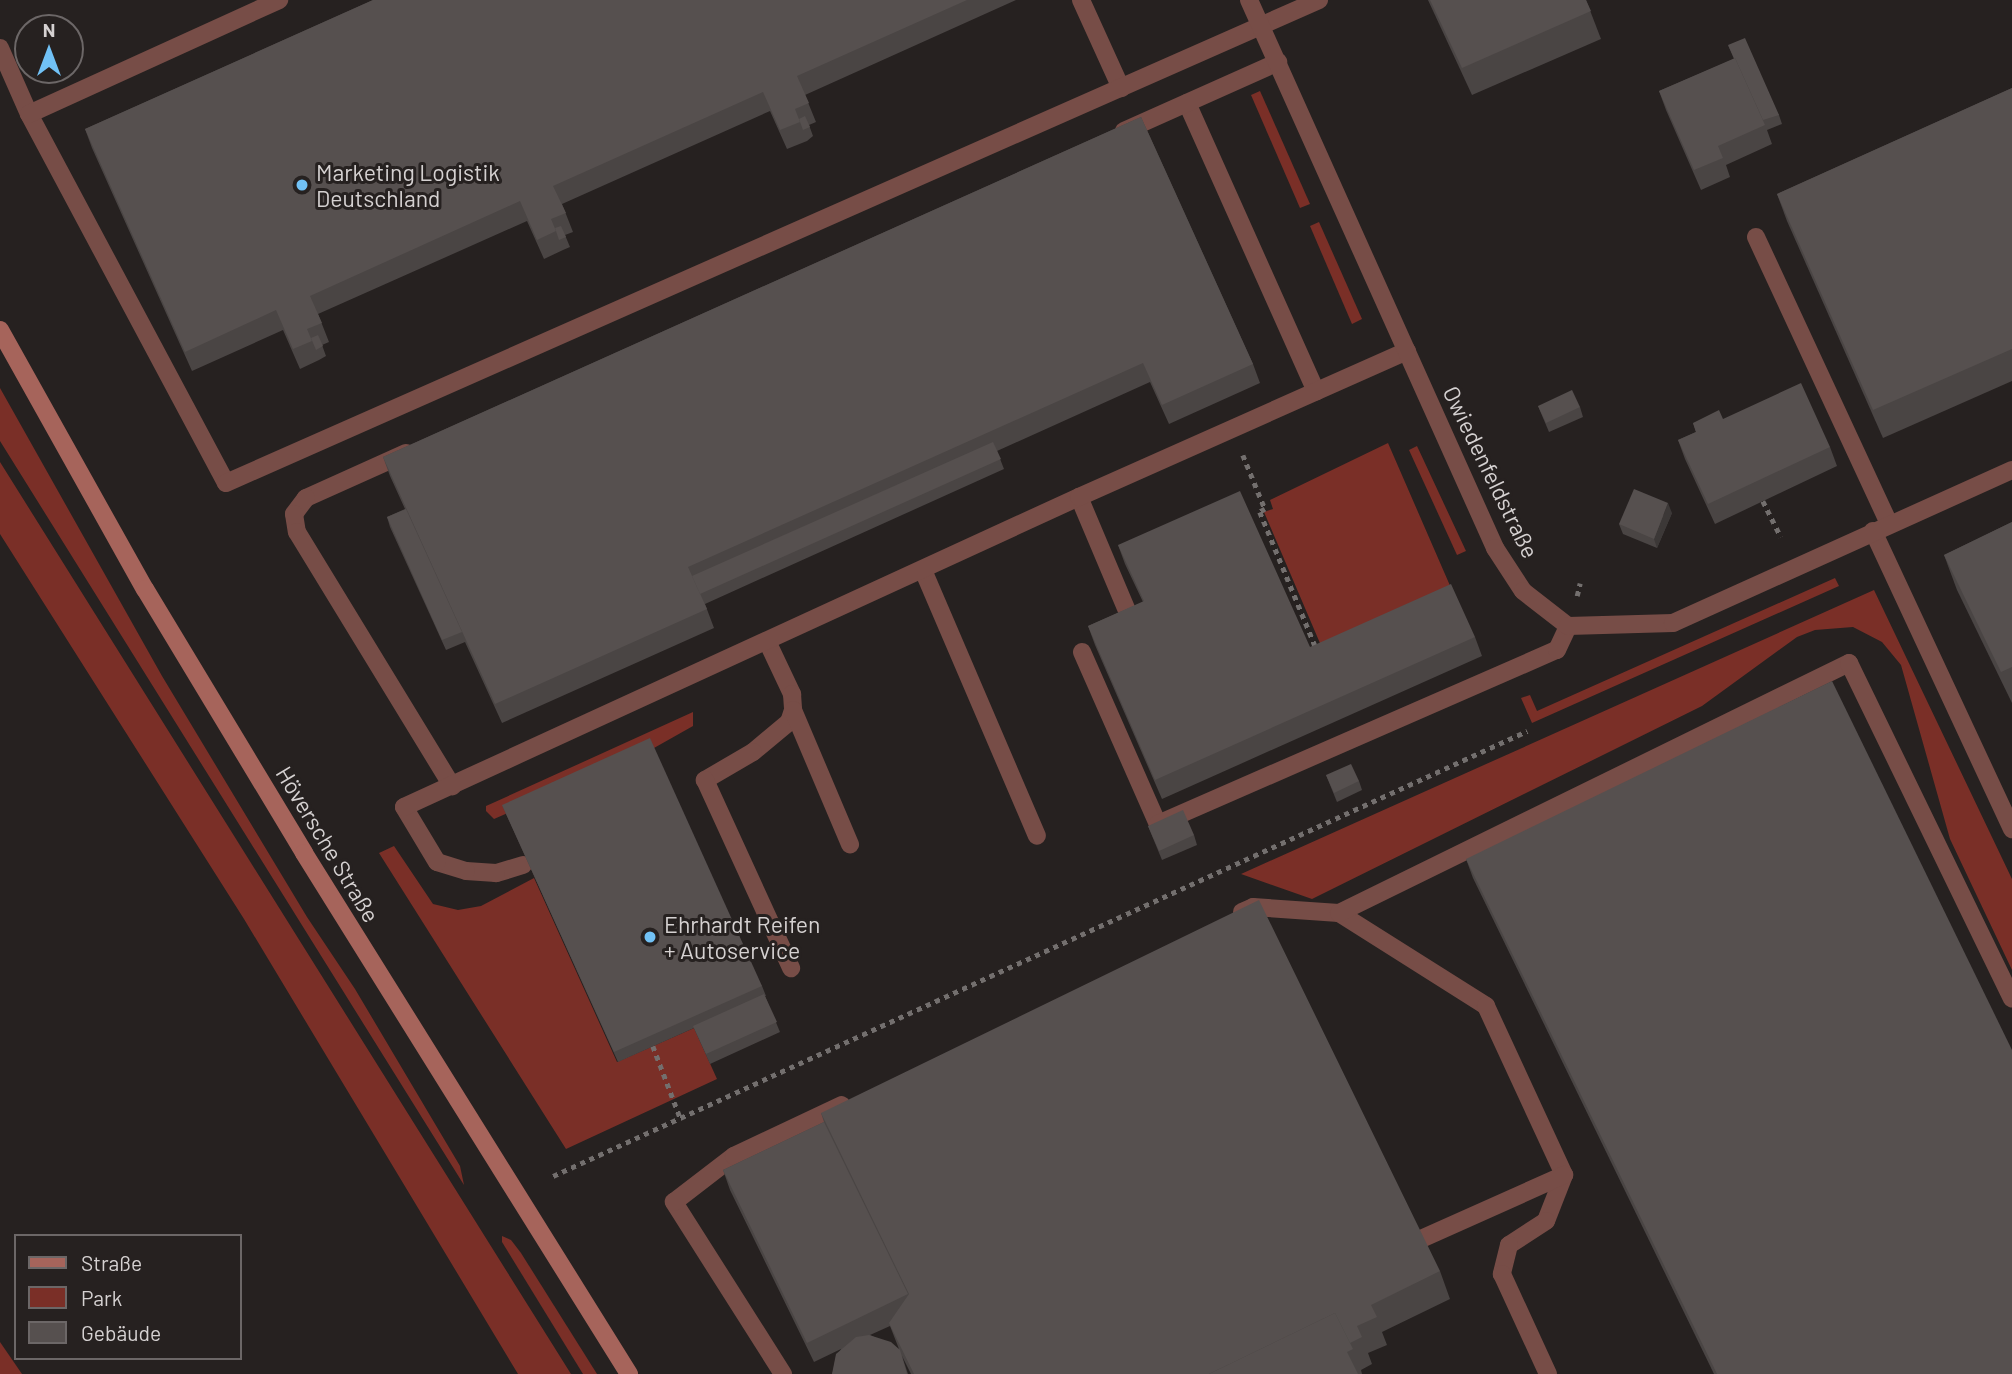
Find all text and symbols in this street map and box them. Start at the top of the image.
north arrow [14,14,84,84]
text: N [43,18,55,41]
place label: Marketing Logistik Deutschland [316,158,500,212]
marker: Marketing Logistik Deutschland [294,177,310,193]
street label: Owiedenfeldstraße [1437,381,1545,563]
street label: Höversche Straße [271,761,385,927]
place label: Ehrhardt Reifen + Autoservice [664,910,821,964]
marker: Ehrhardt Reifen + Autoservice [642,929,658,945]
legend [14,1234,242,1360]
text: Straße [81,1250,142,1275]
text: Park [81,1285,122,1310]
text: Gebäude [81,1320,161,1345]

